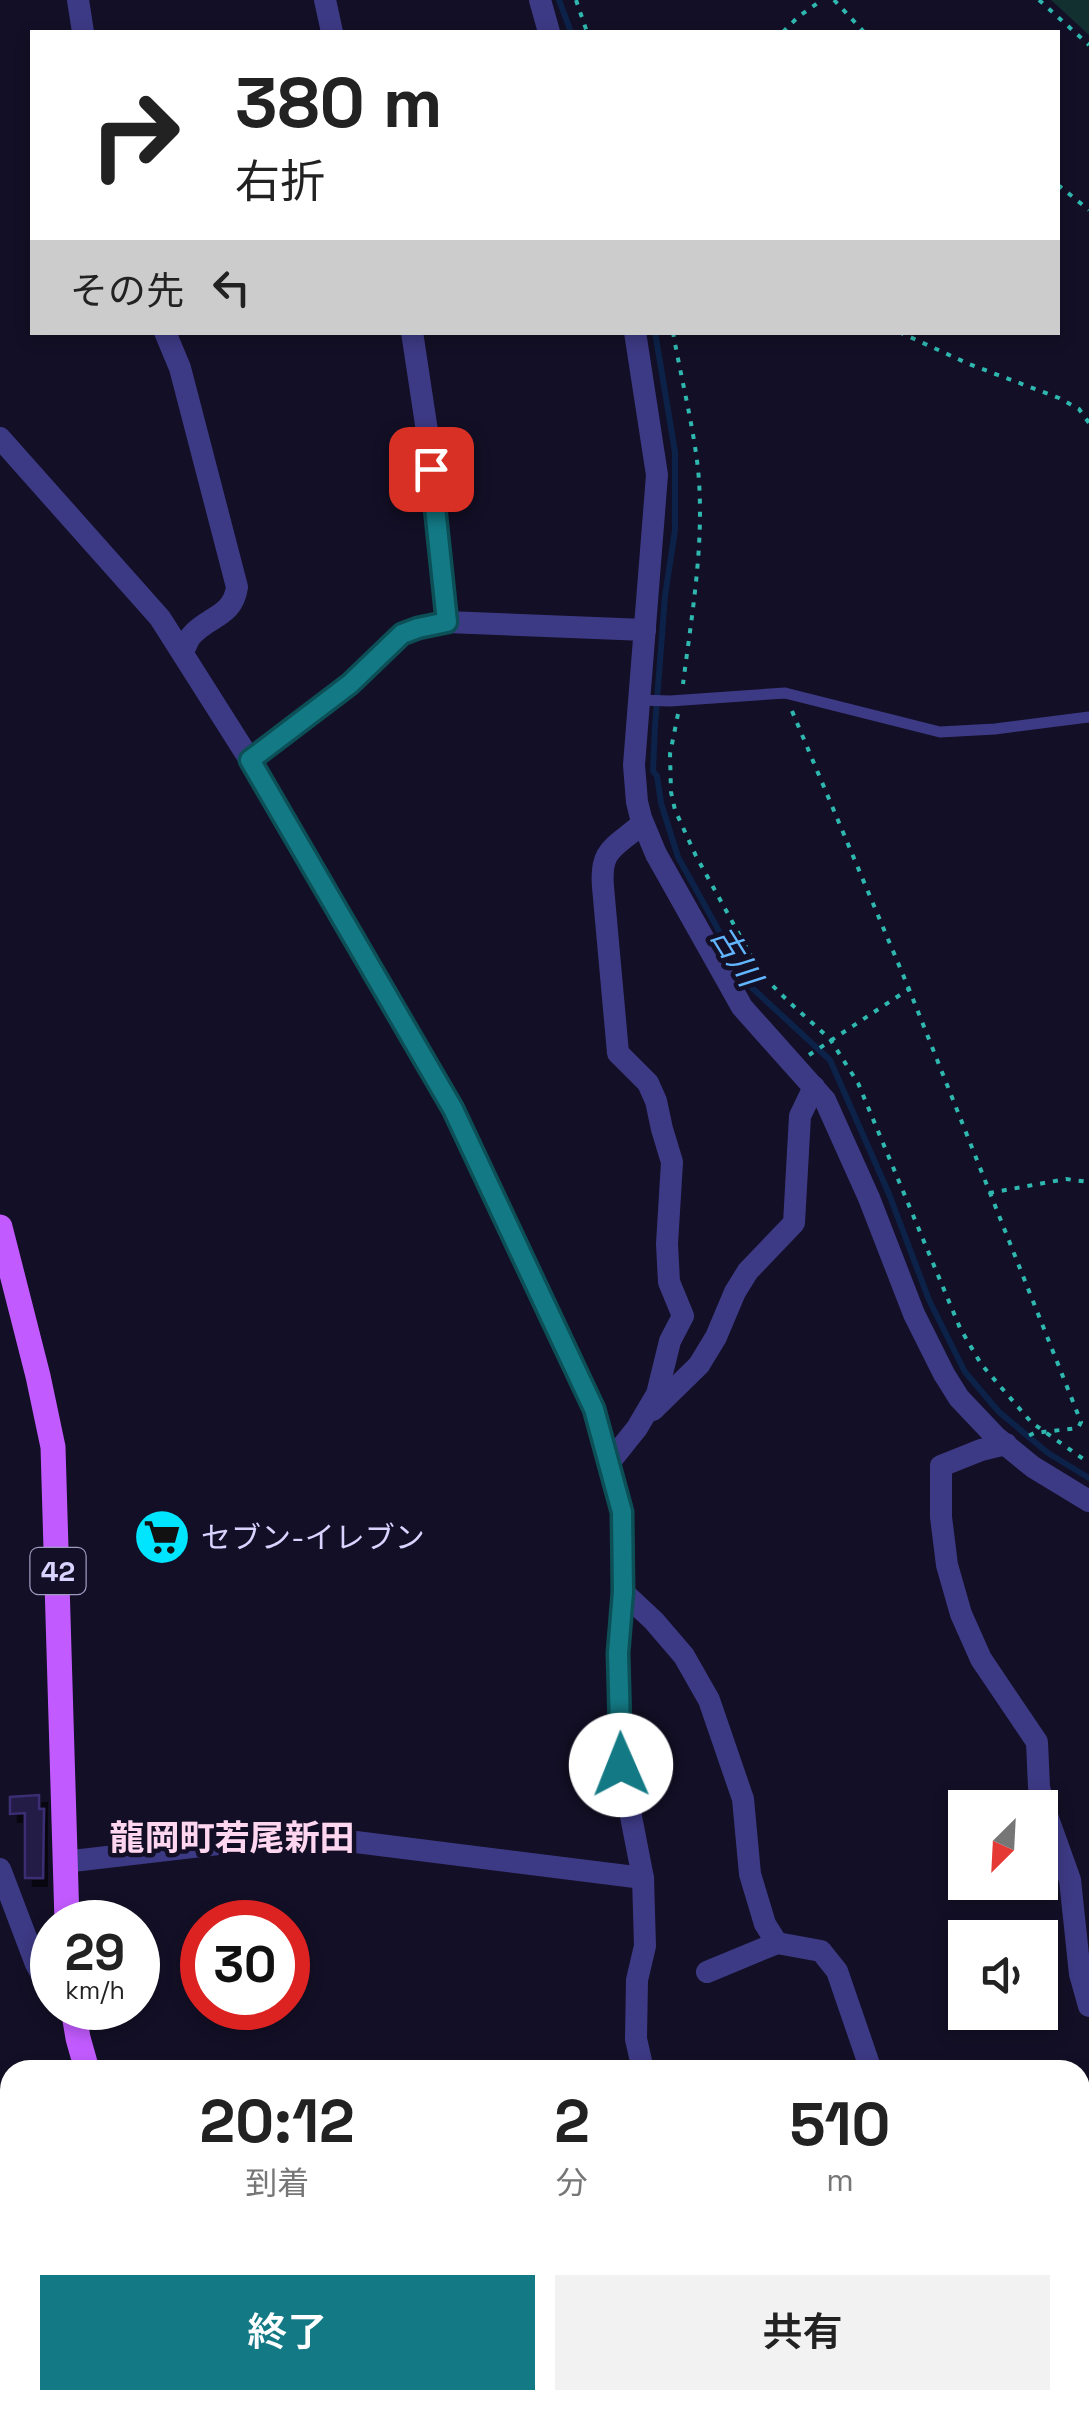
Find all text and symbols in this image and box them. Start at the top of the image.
text: 380 m [235,58,442,147]
icon: right [70,70,200,200]
text: 右折 [235,153,325,210]
icon: left [204,260,259,315]
text: その先 [70,267,184,315]
pin [389,427,474,512]
icon: arrive [404,442,459,497]
water label: 古川 [702,918,772,996]
supermarket icon: セブン-イレブン [132,1507,192,1567]
place label: セブン-イレブン [201,1518,425,1557]
road number: 42 [30,1548,86,1594]
position arrow [569,1713,673,1817]
north arrow [948,1790,1058,1900]
map controls [948,1790,1058,2030]
district label: 龍岡町若尾新田 [109,1816,355,1860]
speed limit sign: 30 [180,1900,310,2030]
button: sound [948,1920,1058,2030]
text: 29 [65,1921,125,1985]
text: km/h [65,1974,125,2006]
text: 20:12 [200,2083,355,2160]
text: 2 [554,2083,590,2160]
text: 510 [790,2086,890,2163]
text: m [826,2160,854,2200]
text: 到着 [245,2163,309,2203]
text: 分 [556,2163,588,2203]
button: 終了 [40,2275,535,2390]
button: 共有 [555,2275,1050,2390]

